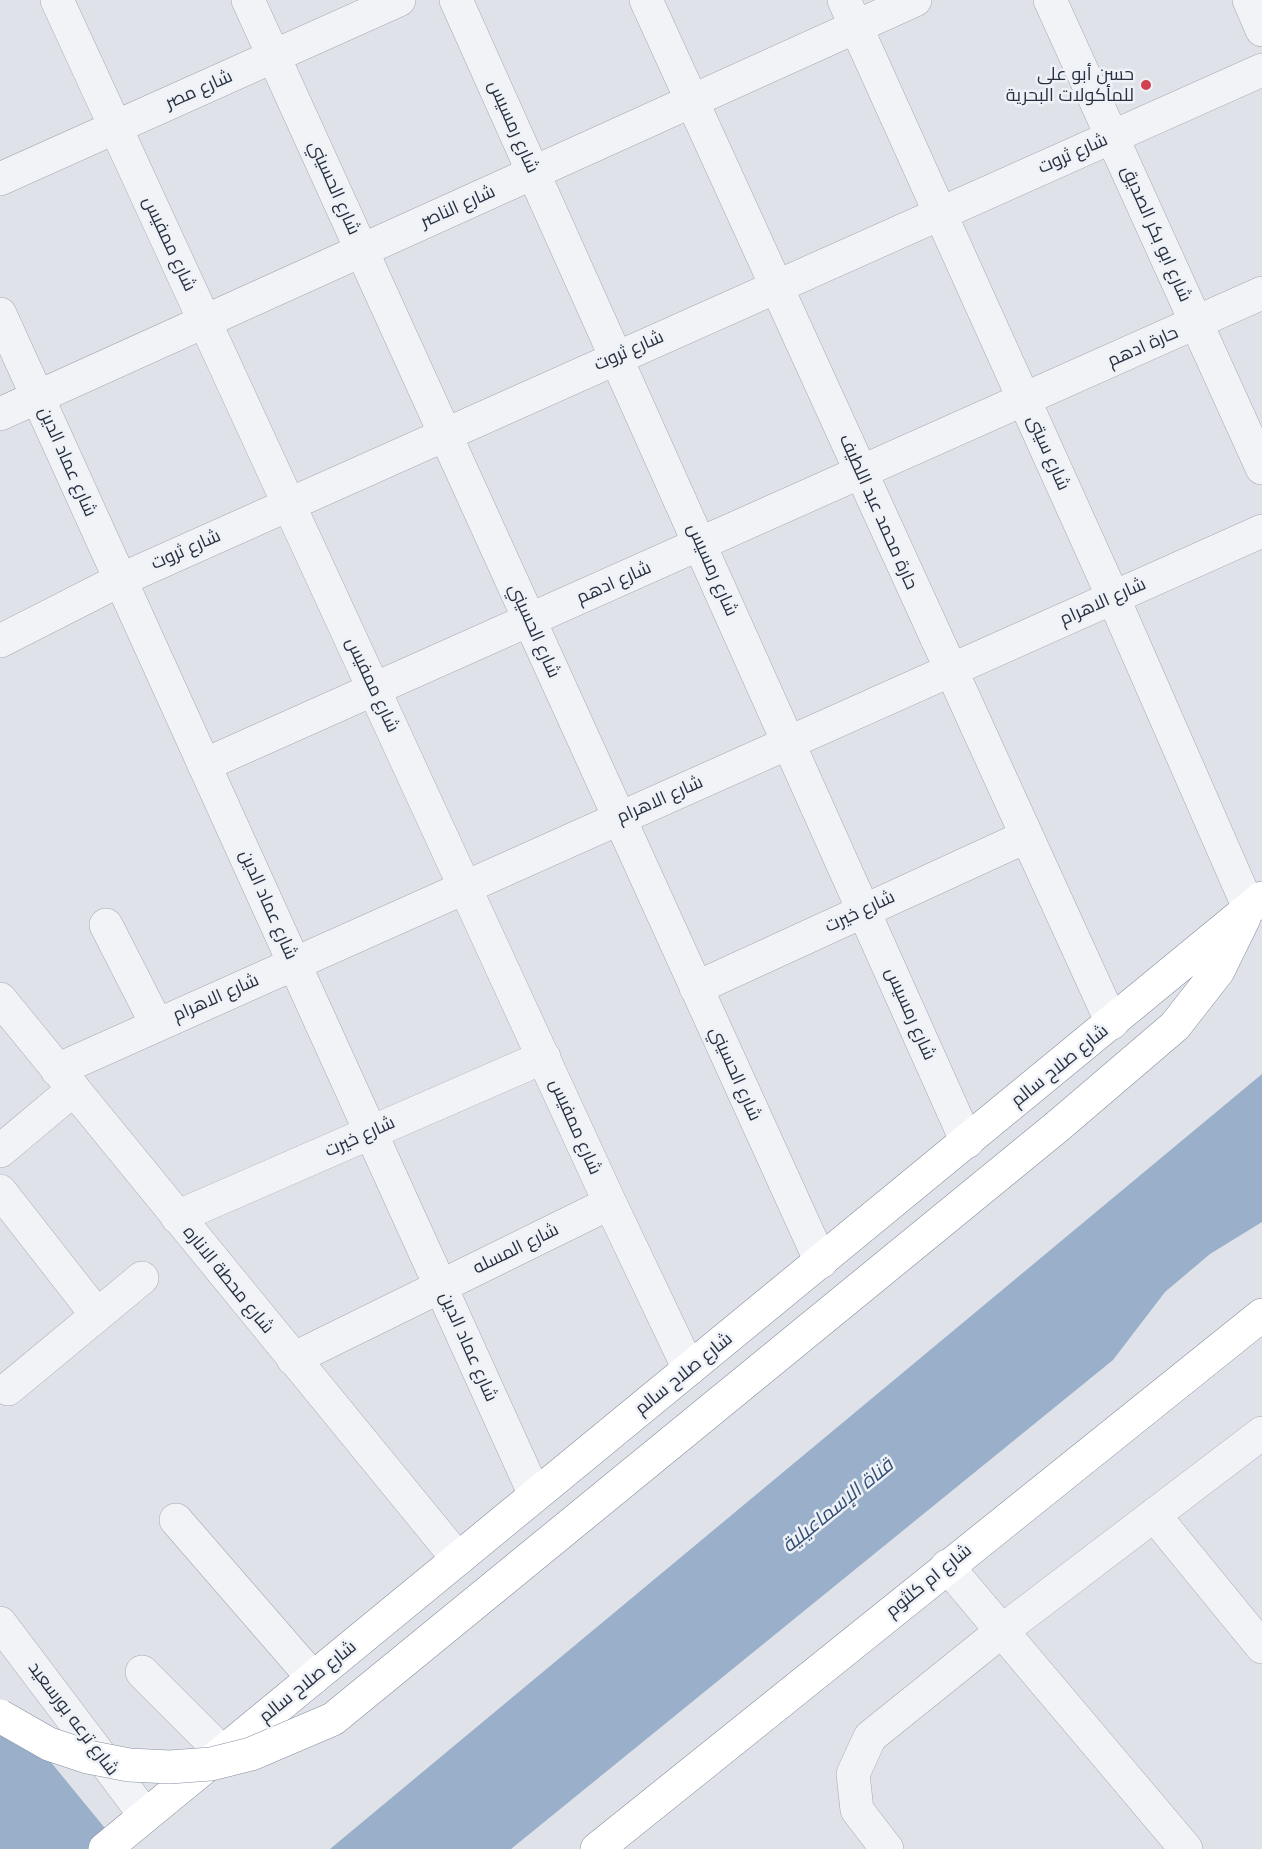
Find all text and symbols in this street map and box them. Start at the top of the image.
place label: حسن أبو على للمأكولات البحرية [1006,64,1134,106]
street label: شارع مصر [162,66,236,114]
street label: شارع رمسيس [483,77,543,177]
marker: حسن أبو على للمأكولات البحرية [1139,78,1153,92]
street label: شارع ثروت [1035,129,1111,179]
street label: شارع الحسيني [304,137,364,239]
street label: شارع ابو بكر الصديق [1116,162,1196,306]
street label: شارع الناصر [417,181,499,233]
street label: شارع ممفيس [138,193,200,295]
street label: حارة ادهم [1104,322,1182,372]
street label: شارع ثروت [591,326,667,376]
street label: شارع عماد الدين [33,404,101,520]
street label: شارع سيتى [1022,412,1074,494]
street label: حارة محمد عبد اللطيف [834,431,922,593]
street label: شارع رمسيس [682,520,742,620]
street label: شارع ثروت [148,525,224,575]
street label: شارع ادهم [573,557,655,609]
street label: شارع الاهرام [1057,573,1149,631]
street label: شارع الحسيني [504,580,564,682]
street label: شارع ممفيس [341,634,403,736]
street label: شارع الاهرام [614,771,706,829]
street label: شارع عماد الدين [234,847,302,963]
street label: شارع خيرت [822,886,898,938]
street label: شارع رمسيس [880,964,940,1064]
street label: شارع الاهرام [170,969,262,1027]
street label: شارع صلاح سالم [1007,1020,1113,1112]
street label: شارع الحسيني [705,1023,765,1125]
street label: شارع ممفيس [544,1076,606,1178]
street label: شارع خيرت [322,1112,398,1162]
street label: شارع المسله [469,1219,563,1279]
street label: شارع محطة الاناره [178,1222,278,1338]
street label: شارع عماد الدين [434,1289,502,1405]
street label: شارع صلاح سالم [631,1328,737,1420]
water label: قناة الإسماعيلية [777,1454,899,1558]
street label: شارع ام كلثوم [882,1540,976,1622]
street label: شارع صلاح سالم [255,1636,361,1728]
street label: شارع ترعه بورسعيد [23,1658,123,1780]

